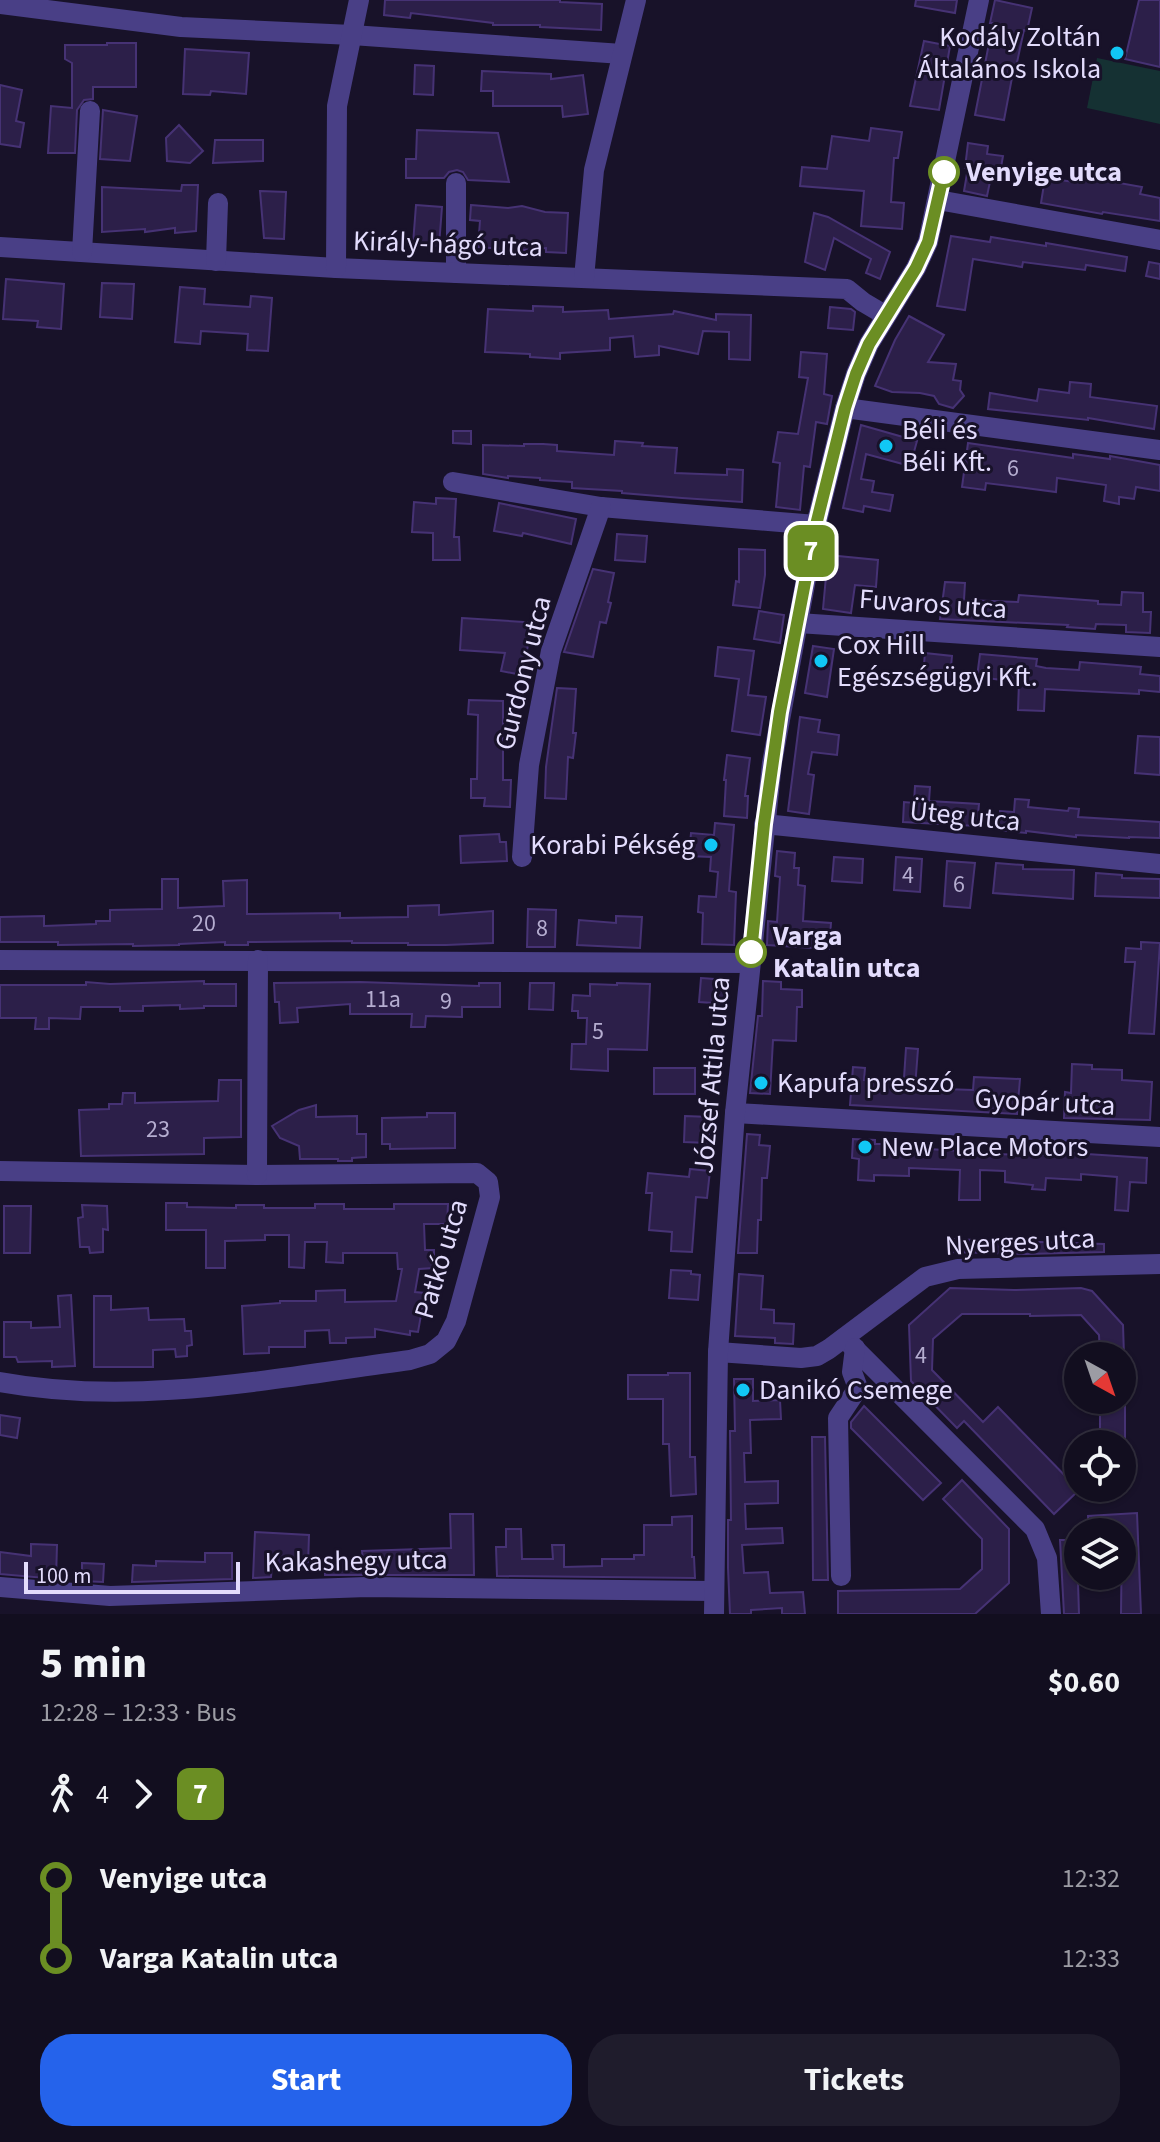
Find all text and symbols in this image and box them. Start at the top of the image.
place label: Kodály Zoltán Általános Iskola [918,17,1101,89]
marker: Kodály Zoltán Általános Iskola [1108,44,1126,62]
place label: Venyige utca [965,152,1122,192]
marker: Venyige utca [929,157,959,187]
street label: Király-hágó utca [352,221,544,267]
place label: Béli és Béli Kft. [902,410,992,482]
marker: Béli és Béli Kft. [877,437,895,455]
house number: 6 [1007,451,1019,486]
line badge: 7 [785,525,837,577]
text: 7 [804,531,818,571]
street label: Fuvaros utca [858,579,1008,629]
street label: Gurdony utca [485,592,561,754]
place label: Cox Hill Egészségügyi Kft. [837,625,1038,697]
marker: Cox Hill Egészségügyi Kft. [812,652,830,670]
street label: Üteg utca [908,790,1022,842]
place label: Korabi Pékség [530,825,695,865]
marker: Korabi Pékség [702,836,720,854]
house number: 4 [902,858,914,893]
house number: 6 [953,867,965,902]
house number: 20 [192,906,216,941]
house number: 8 [536,911,548,946]
place label: Varga Katalin utca [772,916,920,988]
marker: Varga Katalin utca [736,937,766,967]
street label: József Attila utca [683,975,741,1175]
house number: 11a [365,982,401,1017]
house number: 9 [440,984,452,1019]
house number: 5 [592,1014,604,1049]
place label: Kapufa presszó [777,1063,955,1103]
marker: Kapufa presszó [752,1074,770,1092]
street label: Gyopár utca [974,1078,1116,1126]
house number: 23 [146,1112,170,1147]
place label: New Place Motors [881,1127,1088,1167]
marker: New Place Motors [856,1138,874,1156]
street label: Patkó utca [404,1194,478,1324]
street label: Nyerges utca [944,1218,1096,1266]
house number: 4 [915,1338,927,1373]
north arrow [1064,1342,1136,1414]
map controls [1064,1342,1136,1590]
place label: Danikó Csemege [759,1370,953,1410]
marker: Danikó Csemege [734,1381,752,1399]
button: locate [1064,1430,1136,1502]
button: layers [1064,1518,1136,1590]
street label: Kakashegy utca [264,1539,448,1583]
scale bar [24,1558,240,1594]
text: 100 m [36,1560,91,1592]
text: 5 min [40,1632,147,1695]
text: $0.60 [1048,1661,1120,1704]
text: 12:28 – 12:33 · Bus [40,1694,236,1731]
icon: walk [40,1772,84,1816]
icon: forward [121,1772,165,1816]
text: 7 [193,1774,208,1814]
text: 4 [96,1776,109,1813]
text: Venyige utca [100,1857,267,1900]
text: 12:32 [1062,1860,1120,1897]
text: Varga Katalin utca [100,1937,338,1980]
text: 12:33 [1062,1940,1120,1977]
button: Start [40,2034,572,2126]
button: Tickets [588,2034,1120,2126]

